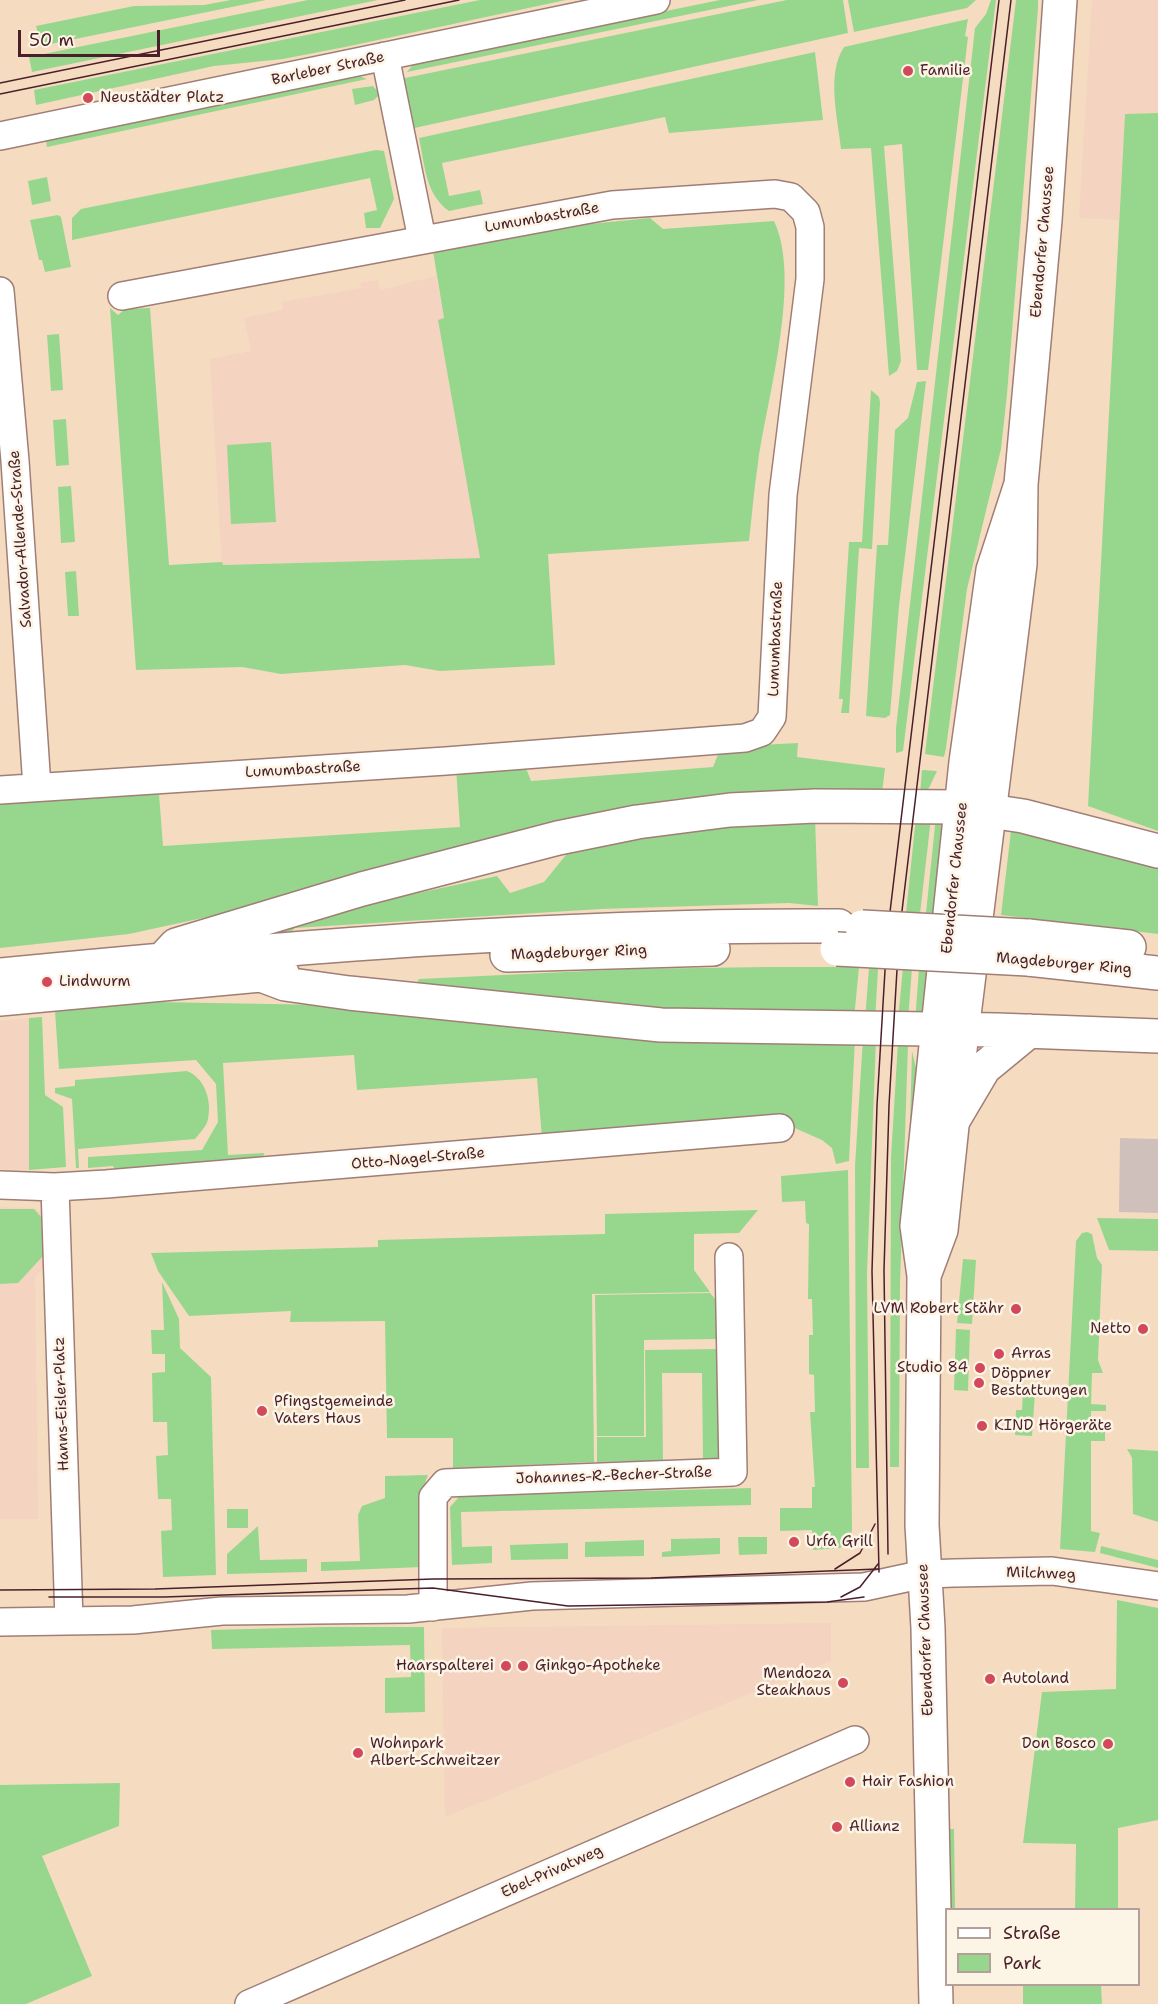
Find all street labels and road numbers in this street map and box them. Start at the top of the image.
street label: Barleber Straße [270,48,386,90]
street label: Ebendorfer Chaussee [1027,165,1059,319]
street label: Lumumbastraße [483,199,601,237]
street label: Salvador-Allende-Straße [6,450,36,628]
street label: Lumumbastraße [765,581,787,697]
street label: Lumumbastraße [245,758,361,782]
street label: Ebendorfer Chaussee [938,801,972,955]
street label: Magdeburger Ring [511,942,647,964]
street label: Magdeburger Ring [995,949,1133,979]
street label: Otto-Nagel-Straße [350,1144,486,1174]
street label: Hanns-Eisler-Platz [51,1336,73,1472]
street label: Johannes-R.-Becher-Straße [515,1464,713,1488]
street label: Ebendorfer Chaussee [914,1563,938,1717]
street label: Milchweg [1006,1564,1076,1584]
street label: Ebel-Privatweg [498,1842,606,1902]

